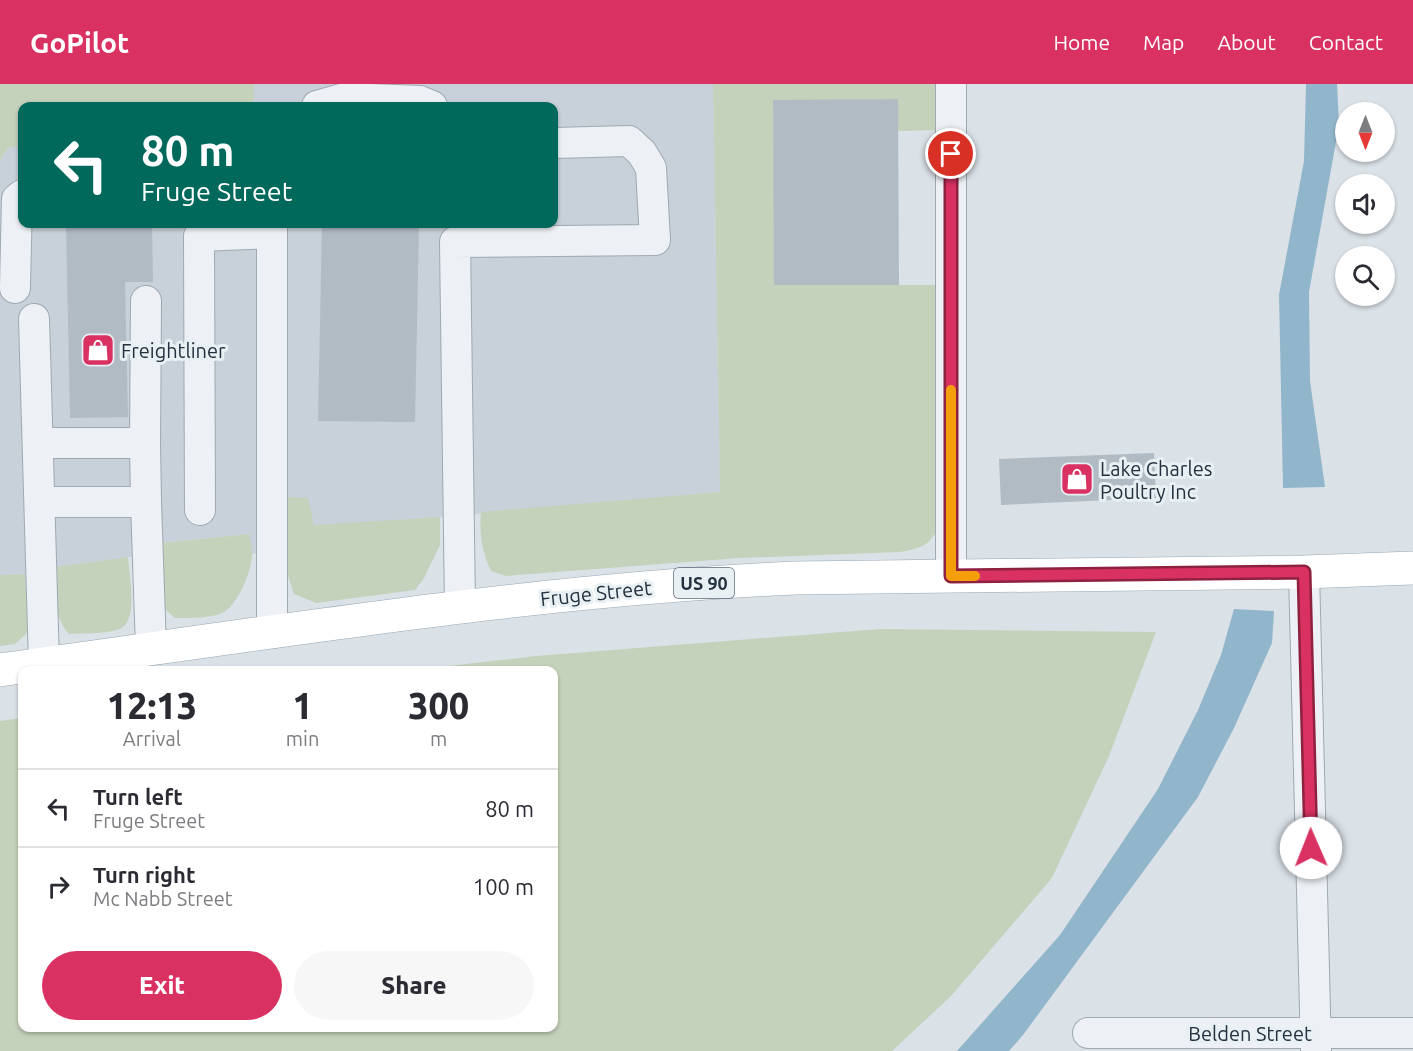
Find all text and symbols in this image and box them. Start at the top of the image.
text: GoPilot [30,27,129,58]
text: Home [1053,30,1110,54]
text: Map [1143,30,1184,54]
text: About [1217,30,1276,54]
text: Contact [1309,30,1383,54]
north arrow [1335,102,1395,162]
map controls [1335,102,1395,306]
icon: left [42,126,120,204]
text: 80 m [141,127,235,174]
pin [925,128,976,179]
icon: arrive [934,137,967,170]
button: sound [1335,174,1395,234]
text: Fruge Street [141,176,292,206]
button: search [1335,246,1395,306]
shop icon: Freightliner [80,332,116,368]
place label: Freightliner [121,339,226,362]
place label: Lake Charles Poultry Inc [1100,457,1212,503]
shop icon: Lake Charles Poultry Inc [1059,461,1095,497]
road number: US 90 [674,568,734,598]
street label: Fruge Street [539,576,653,610]
text: 12:13 [107,685,197,726]
text: 1 [292,685,313,726]
text: 300 [408,685,469,726]
text: Arrival [123,727,181,750]
text: min [286,727,319,750]
text: m [430,727,447,750]
text: Turn left [93,784,183,809]
icon: left [42,792,75,825]
text: 80 m [485,796,534,821]
text: Fruge Street [93,809,205,832]
position arrow [1279,816,1343,880]
text: Turn right [93,862,195,887]
icon: right [42,870,75,903]
text: 100 m [473,874,534,899]
text: Mc Nabb Street [93,887,233,910]
button: Exit [42,951,282,1020]
button: Share [294,951,534,1020]
street label: Belden Street [1188,1022,1312,1045]

